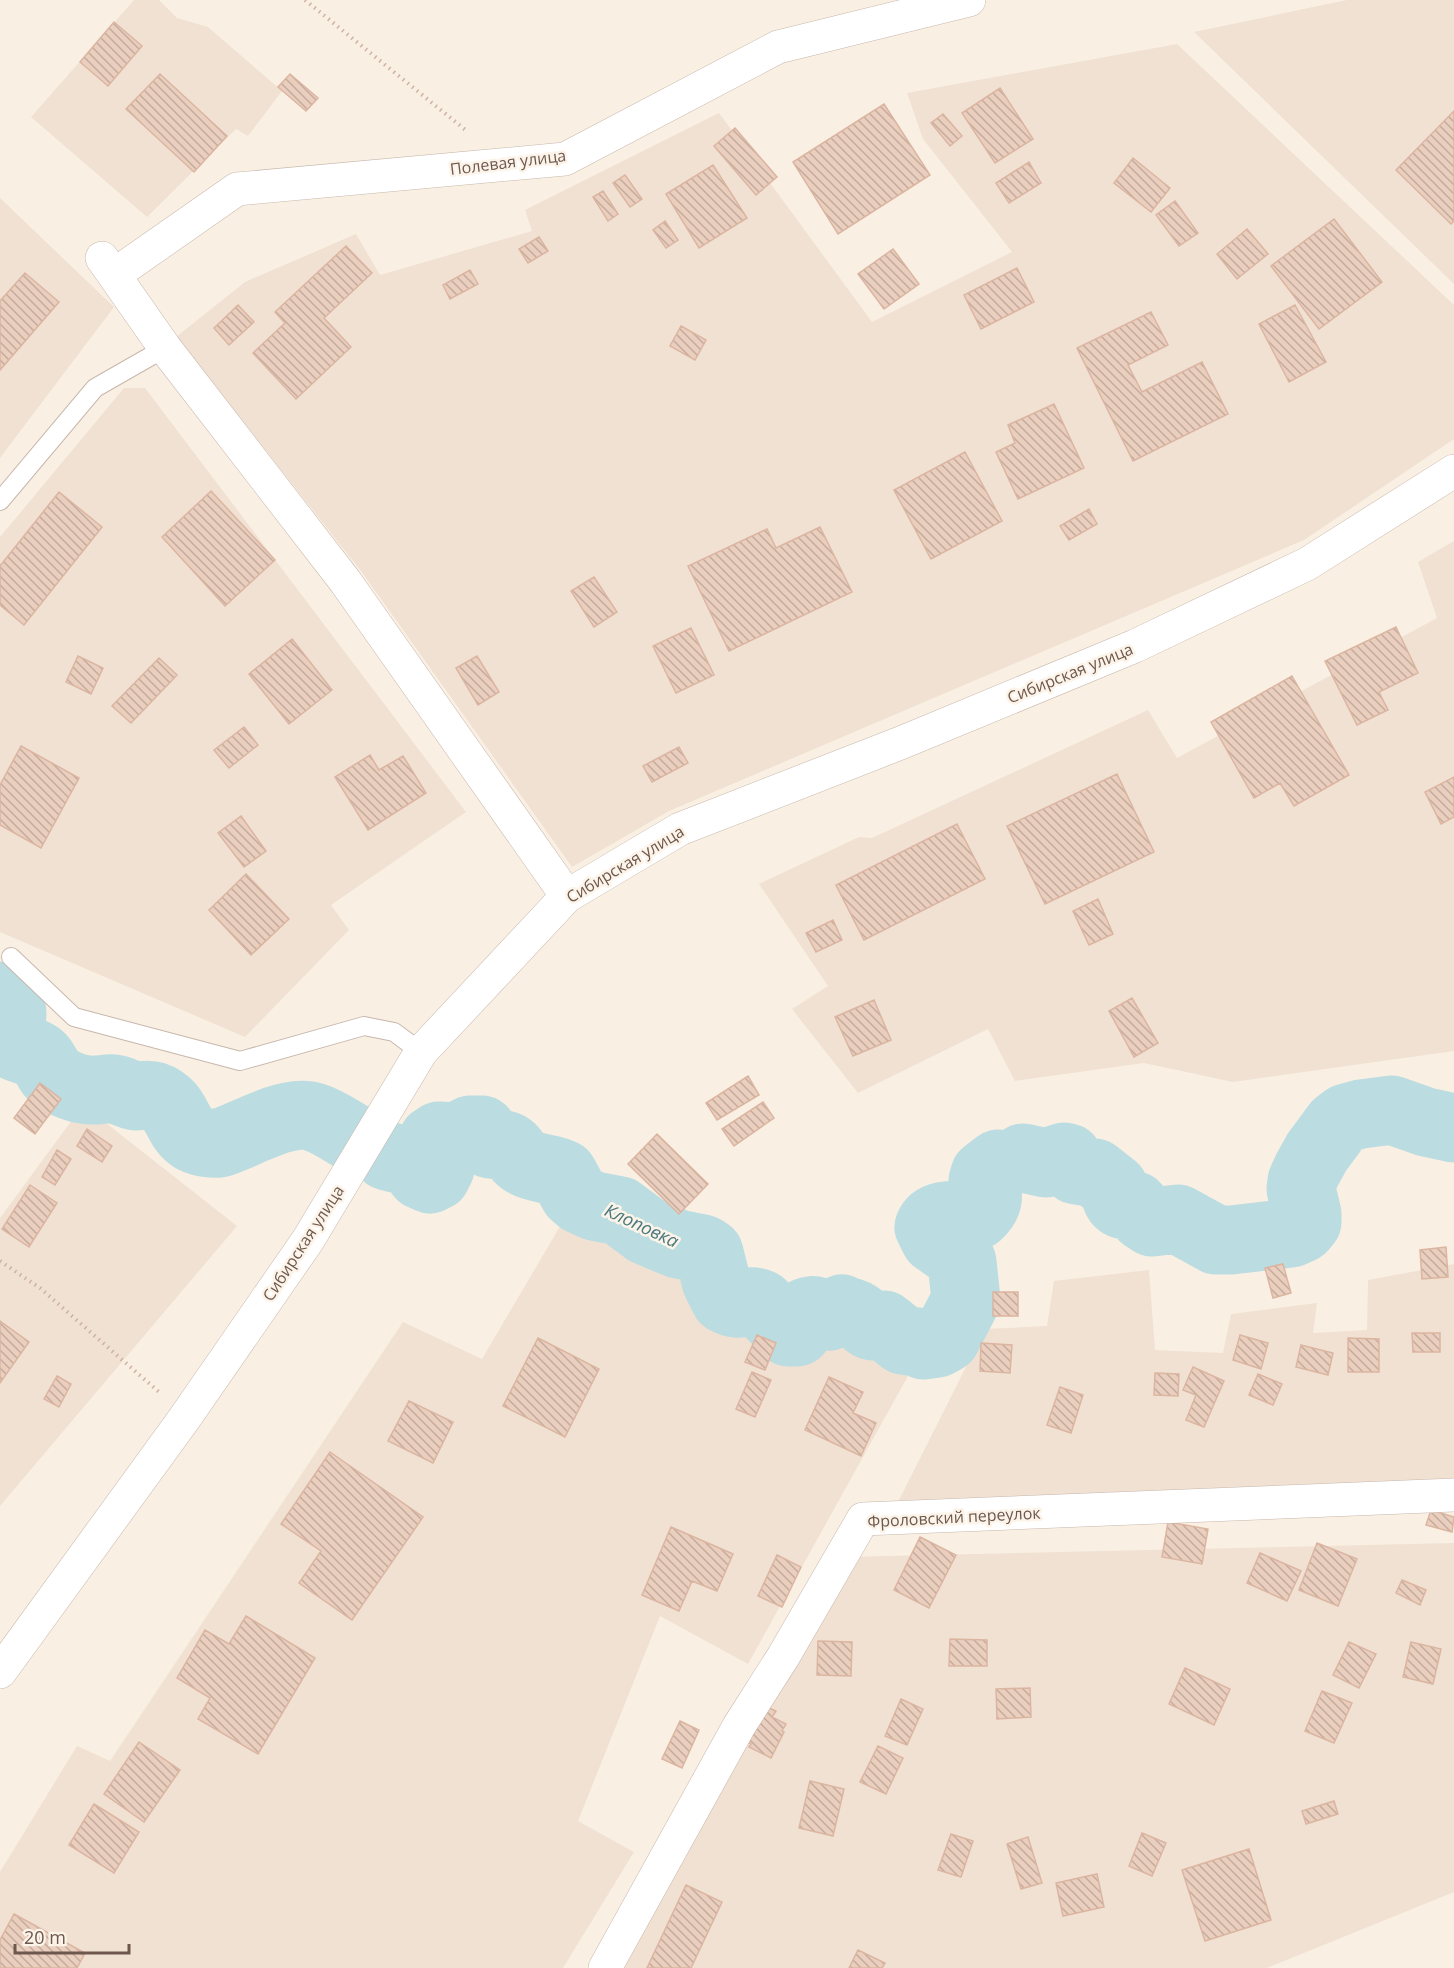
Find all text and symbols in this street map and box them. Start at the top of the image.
street label: Полевая улица [449,144,567,180]
street label: Сибирская улица [1004,638,1136,708]
street label: Сибирская улица [562,820,688,908]
street label: Сибирская улица [257,1181,349,1305]
water label: Клоповка [601,1197,683,1253]
street label: Фроловский переулок [867,1501,1042,1533]
scale bar [15,1917,129,1955]
text: 20 m [24,1925,66,1949]

